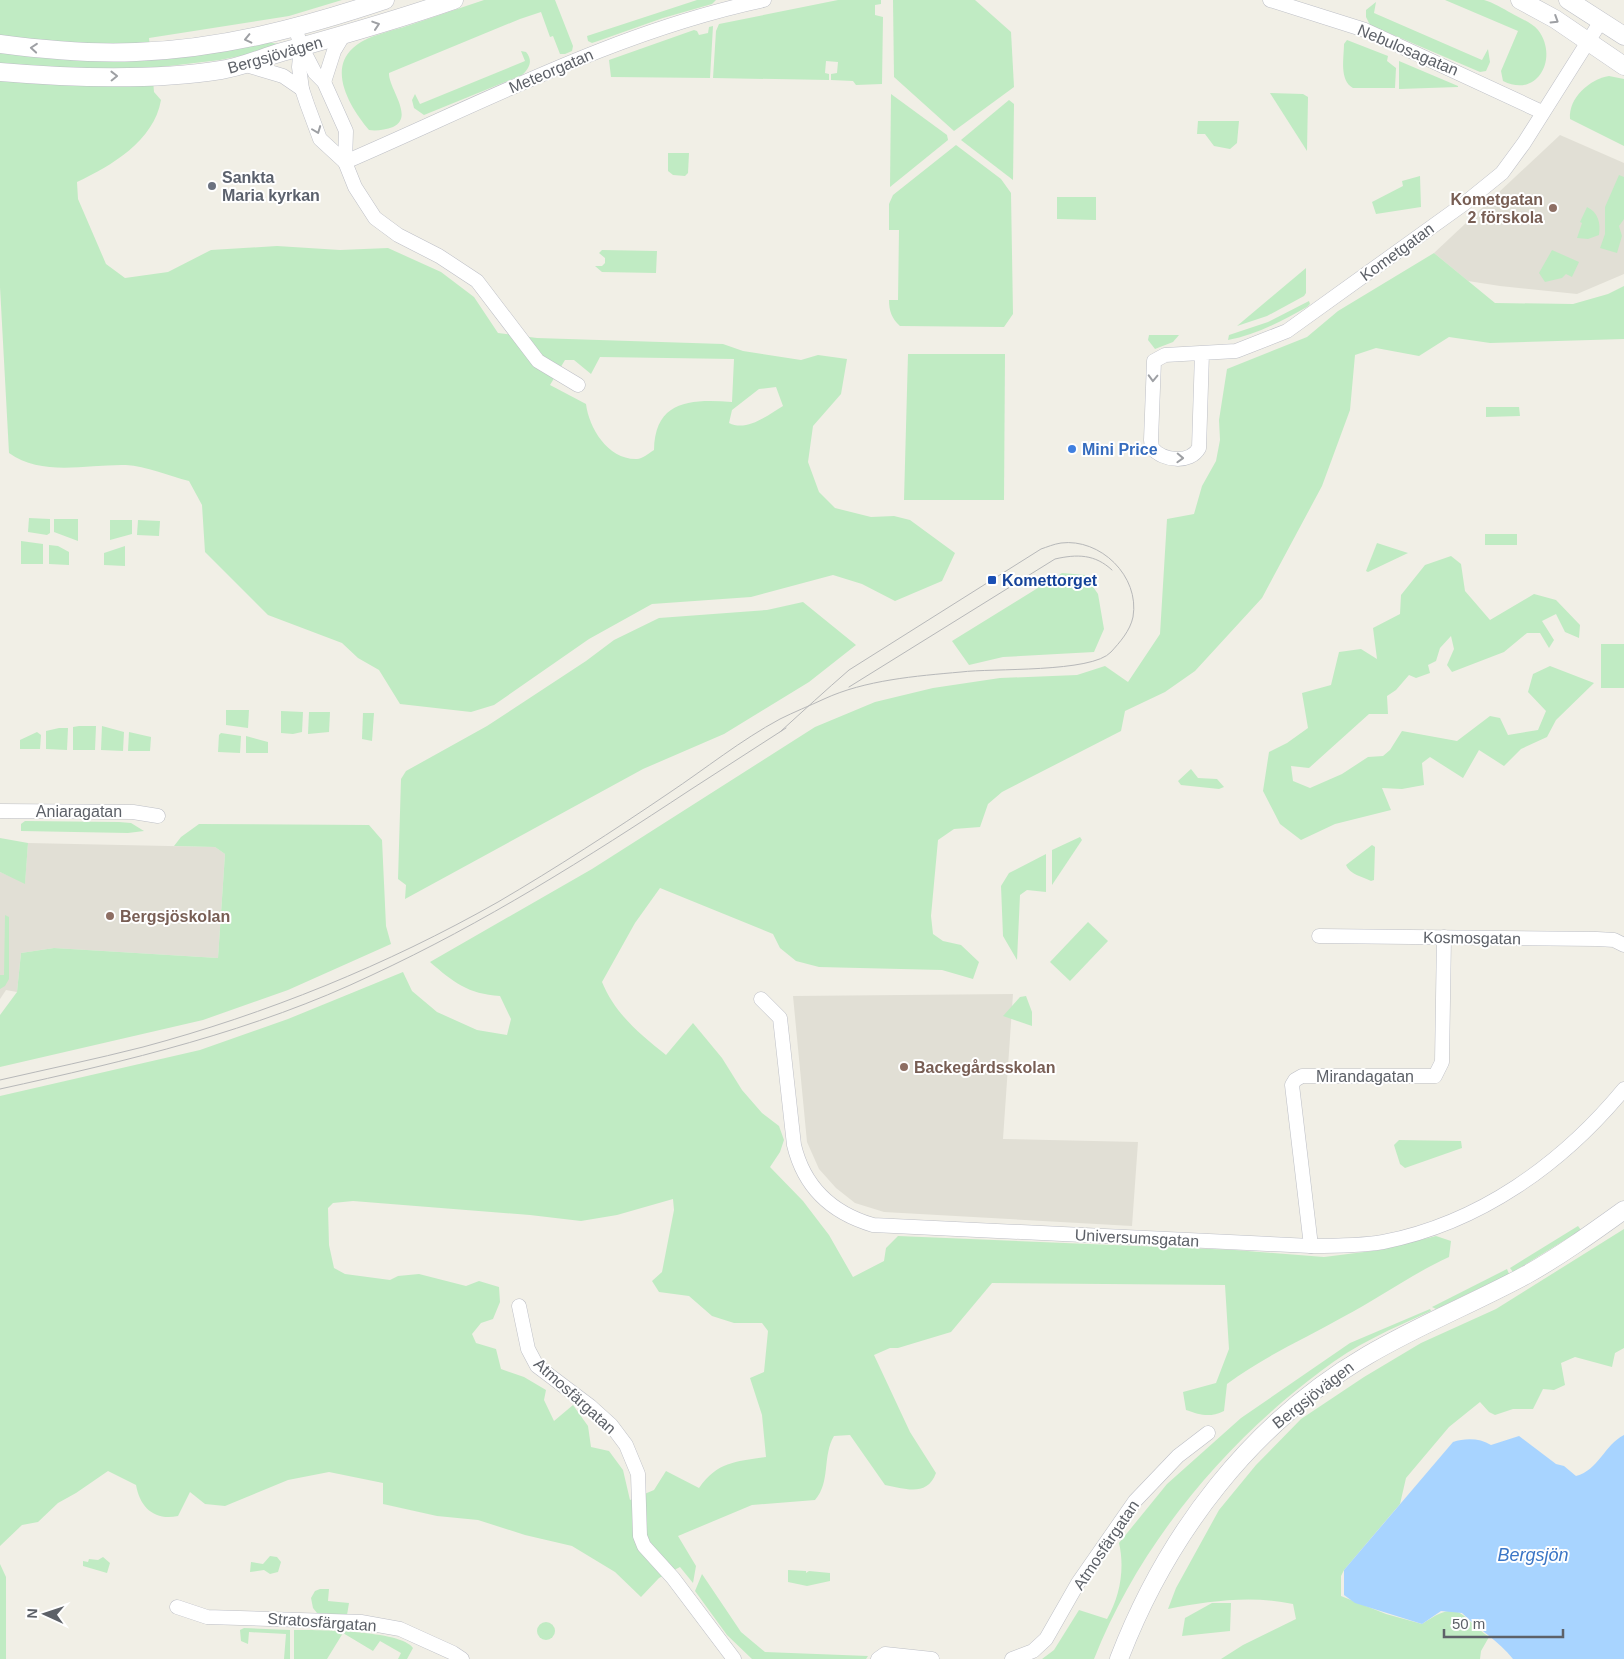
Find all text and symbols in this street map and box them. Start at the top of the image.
one-way arrow [1550,14,1559,23]
one-way arrow [372,21,380,31]
street label: Nebulosagatan [1355,21,1461,79]
street label: Bergsjövägen [226,33,324,77]
one-way arrow [244,33,252,44]
one-way arrow [29,43,37,54]
street label: Meteorgatan [506,46,596,96]
one-way arrow [110,70,118,81]
one-way arrow [311,125,321,134]
place label: Sankta Maria kyrkan [222,169,320,204]
marker: Sankta Maria kyrkan [206,180,218,192]
place label: Kometgatan 2 förskola [1451,191,1543,226]
marker: Kometgatan 2 förskola [1547,202,1559,214]
street label: Kometgatan [1357,220,1437,284]
one-way arrow [1148,374,1159,382]
place label: Mini Price [1082,441,1158,458]
marker: Mini Price [1066,443,1078,455]
one-way arrow [1176,452,1184,463]
place label: Komettorget [1002,572,1098,589]
marker: Komettorget [986,574,998,586]
street label: Aniaragatan [36,803,122,820]
place label: Bergsjöskolan [120,908,230,925]
marker: Bergsjöskolan [104,910,116,922]
street label: Kosmosgatan [1423,929,1521,947]
place label: Backegårdsskolan [914,1059,1055,1076]
marker: Backegårdsskolan [898,1061,910,1073]
street label: Mirandagatan [1316,1068,1414,1085]
street label: Universumsgatan [1074,1226,1200,1250]
street label: Atmosfärgatan [531,1355,619,1437]
street label: Bergsjövägen [1269,1358,1357,1432]
street label: Atmosfärgatan [1070,1497,1142,1593]
water label: Bergsjön [1497,1545,1569,1565]
north arrow [20,1589,70,1639]
scale bar [1444,1606,1563,1638]
text: N [24,1608,40,1619]
street label: Stratosfärgatan [267,1610,377,1634]
text: 50 m [1452,1615,1485,1632]

